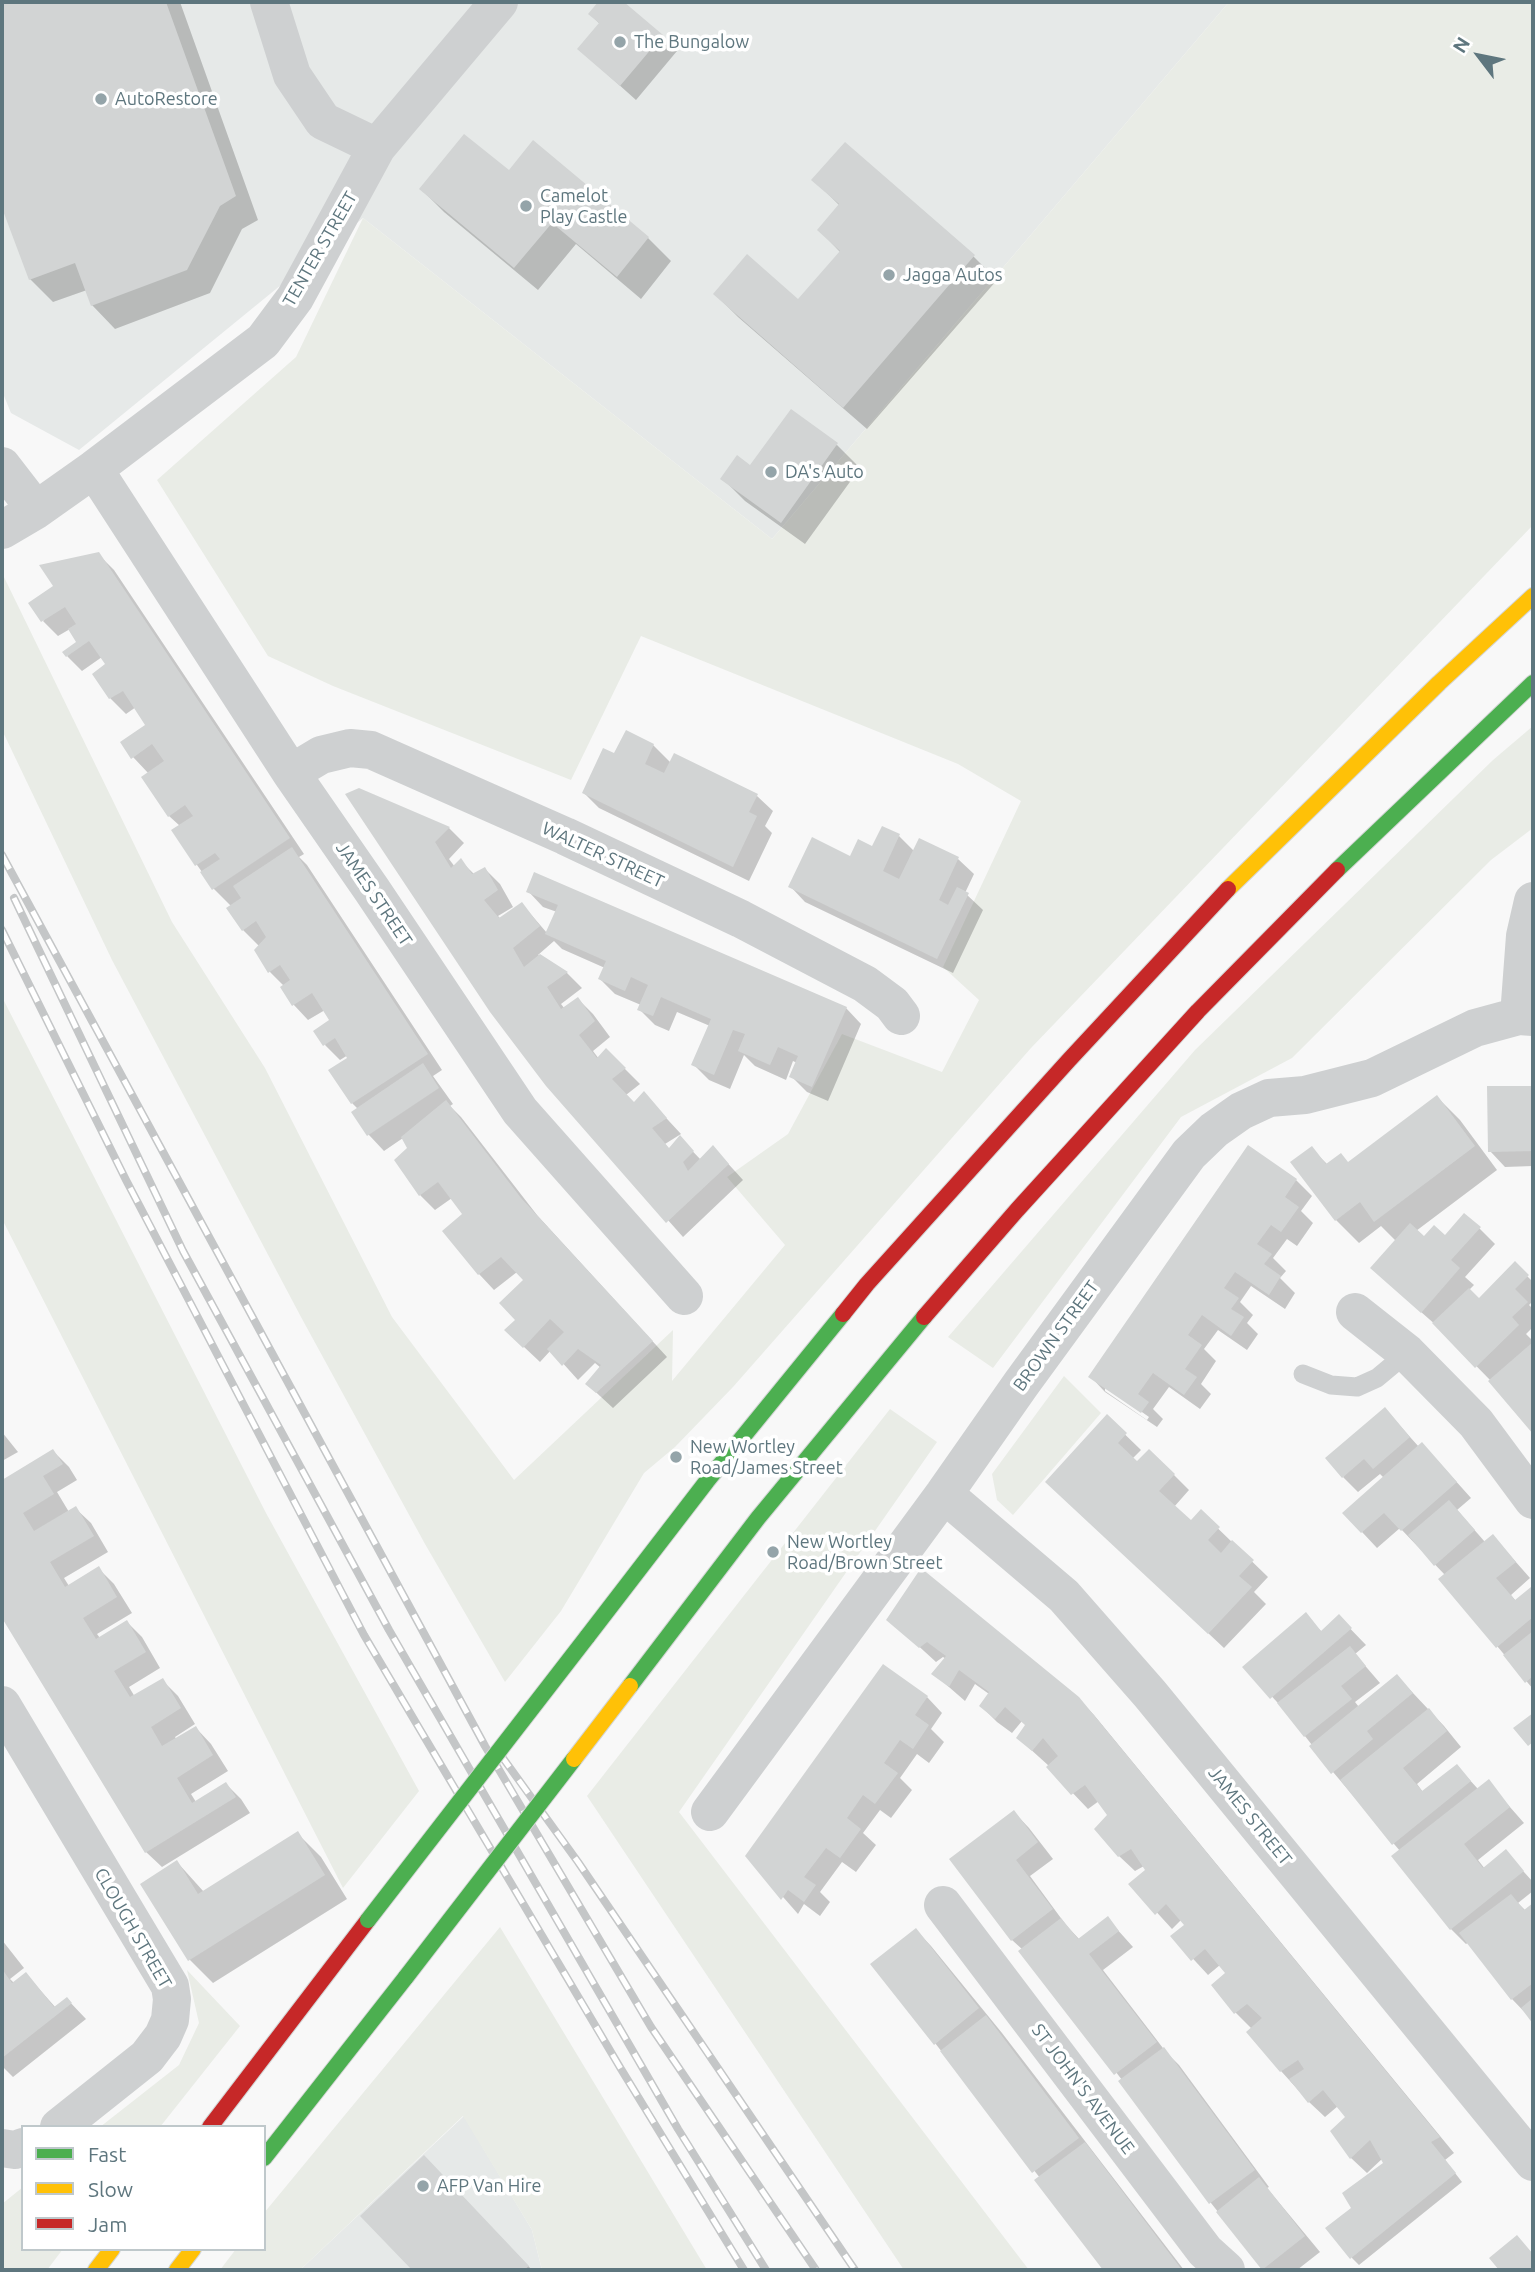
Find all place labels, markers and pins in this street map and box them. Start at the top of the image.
place label: The Bungalow [634,31,749,53]
marker: The Bungalow [612,34,628,50]
place label: AutoRestore [115,88,218,110]
marker: AutoRestore [93,91,109,107]
place label: Camelot Play Castle [540,185,627,228]
marker: Camelot Play Castle [518,198,534,214]
place label: Jagga Autos [903,264,1003,286]
marker: Jagga Autos [881,267,897,283]
place label: DA's Auto [785,461,864,483]
marker: DA's Auto [763,464,779,480]
place label: New Wortley Road/James Street [690,1436,843,1478]
marker: New Wortley Road/James Street [668,1449,684,1465]
place label: New Wortley Road/Brown Street [787,1531,942,1574]
marker: New Wortley Road/Brown Street [765,1544,781,1560]
place label: AFP Van Hire [437,2175,541,2197]
marker: AFP Van Hire [415,2178,431,2194]

